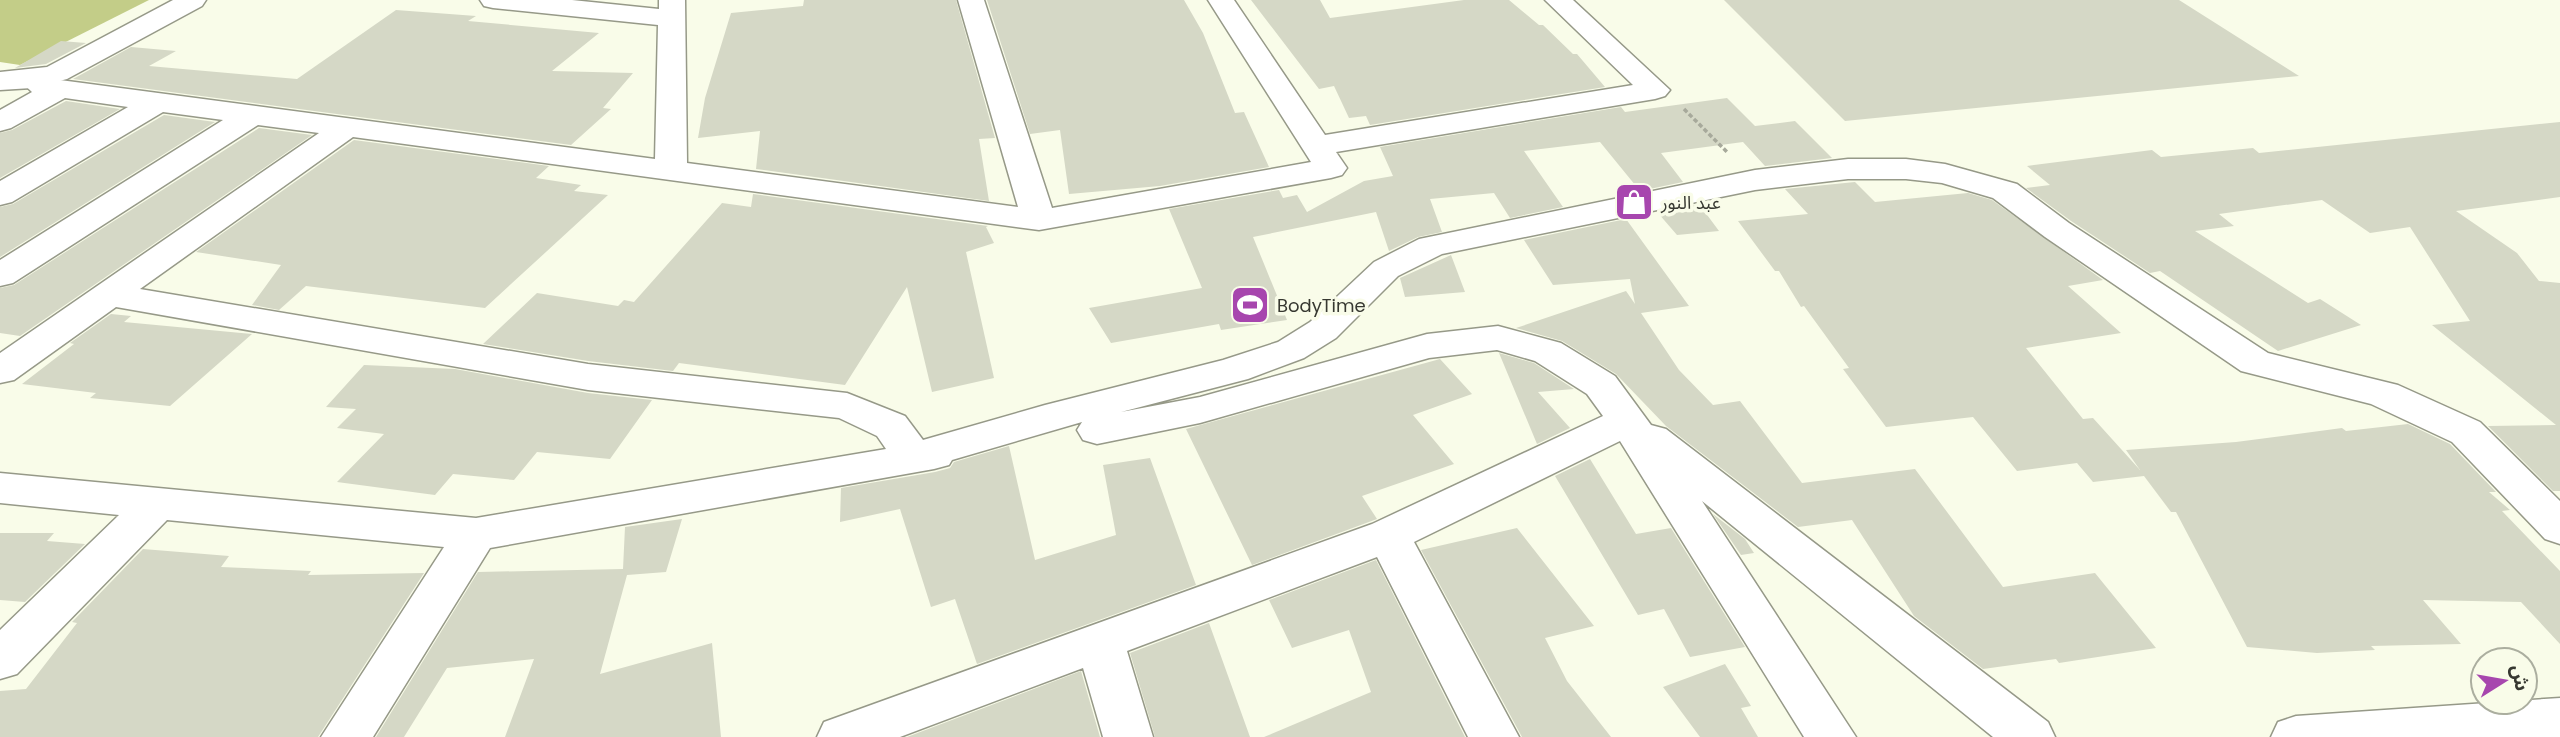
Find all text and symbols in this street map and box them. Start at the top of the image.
shop icon: عبد النور [1613,181,1655,223]
place label: عبد النور [1660,190,1721,215]
sports icon: BodyTime [1229,284,1271,326]
place label: BodyTime [1277,293,1366,318]
north arrow [2469,646,2539,716]
text: ش [2504,662,2536,693]

